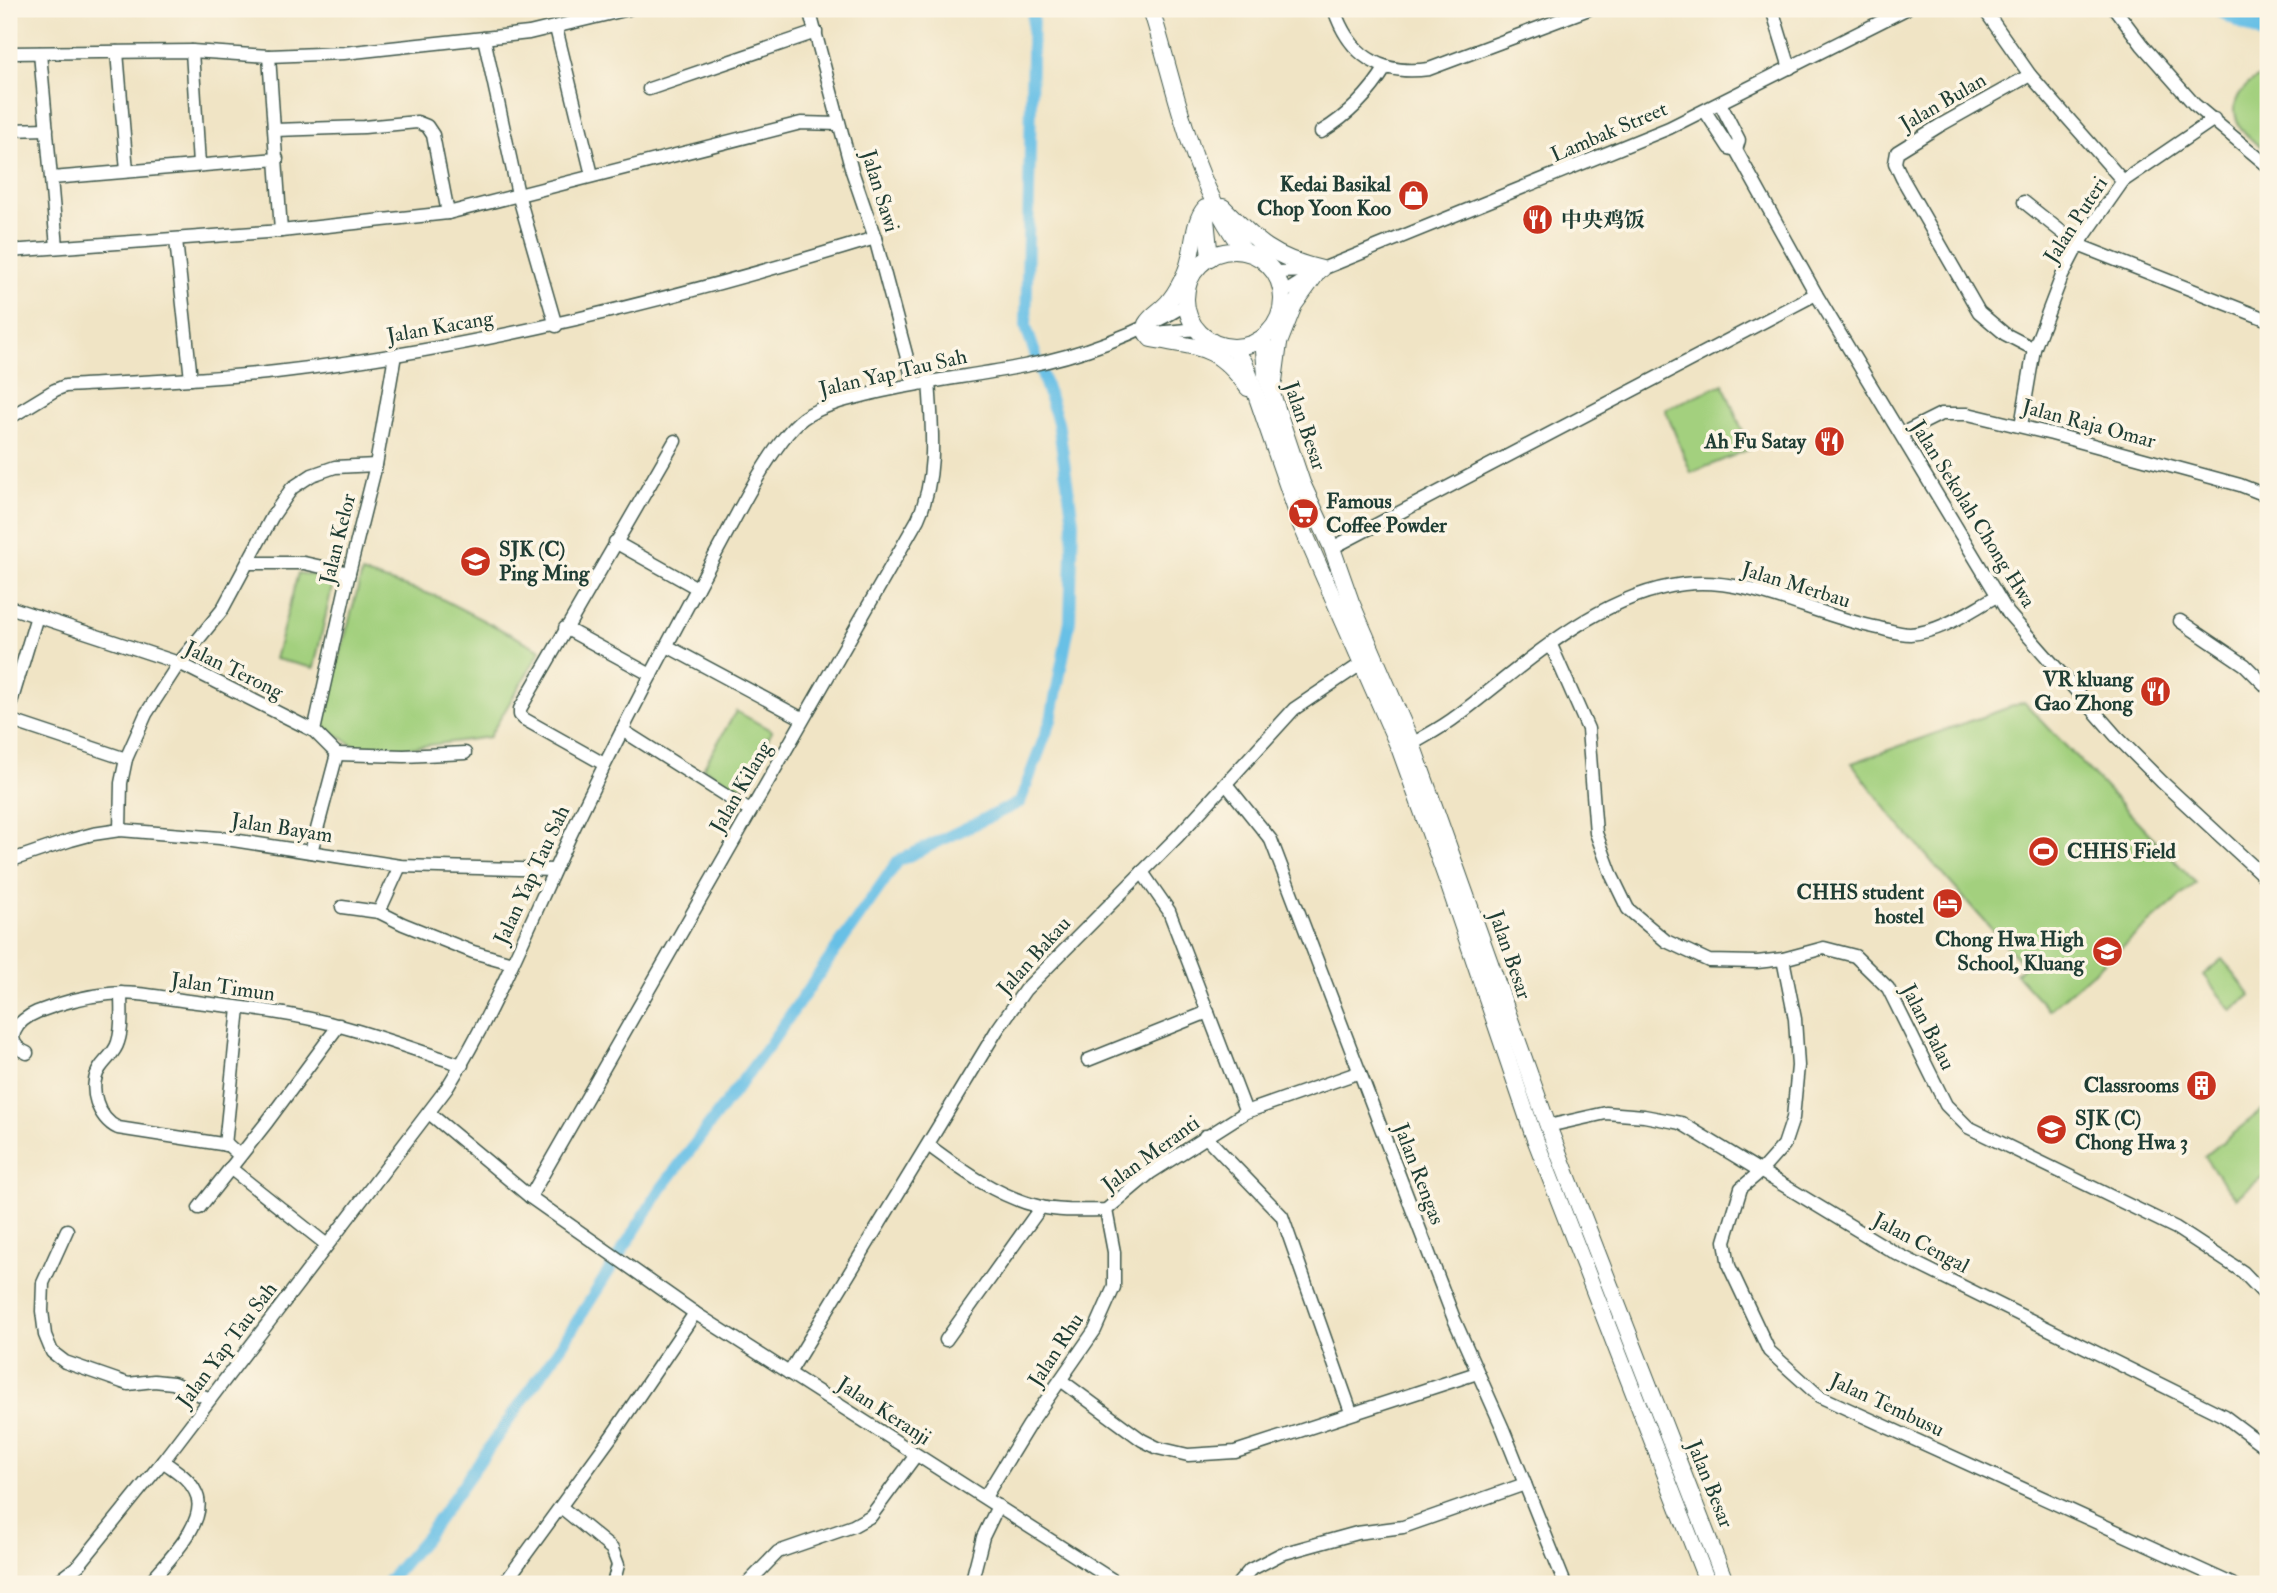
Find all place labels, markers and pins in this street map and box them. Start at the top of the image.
place label: Kedai Basikal Chop Yoon Koo [1257,171,1392,222]
shop icon: Kedai Basikal Chop Yoon Koo [1397,179,1431,213]
restaurant icon: 中央鸡饭 [1521,203,1555,237]
place label: 中央鸡饭 [1561,207,1645,234]
restaurant icon: Ah Fu Satay [1812,424,1846,458]
place label: Ah Fu Satay [1703,428,1807,455]
place label: Famous Coffee Powder [1326,488,1448,539]
supermarket icon: Famous Coffee Powder [1286,496,1320,530]
place label: SJK (C) Ping Ming [499,536,590,587]
school or university icon: SJK (C) Ping Ming [459,544,493,578]
place label: VR kluang Gao Zhong [2034,666,2134,717]
restaurant icon: VR kluang Gao Zhong [2139,674,2173,708]
sports icon: CHHS Field [2027,834,2061,868]
place label: CHHS Field [2067,838,2176,865]
place label: CHHS student hostel [1797,879,1925,930]
hotel icon: CHHS student hostel [1930,887,1964,921]
place label: Chong Hwa High School, Kluang [1935,926,2085,977]
school or university icon: Chong Hwa High School, Kluang [2090,934,2124,968]
building icon: Classrooms [2185,1068,2219,1102]
place label: Classrooms [2084,1072,2179,1099]
place label: SJK (C) Chong Hwa 3 [2075,1105,2188,1156]
school or university icon: SJK (C) Chong Hwa 3 [2035,1113,2069,1147]

